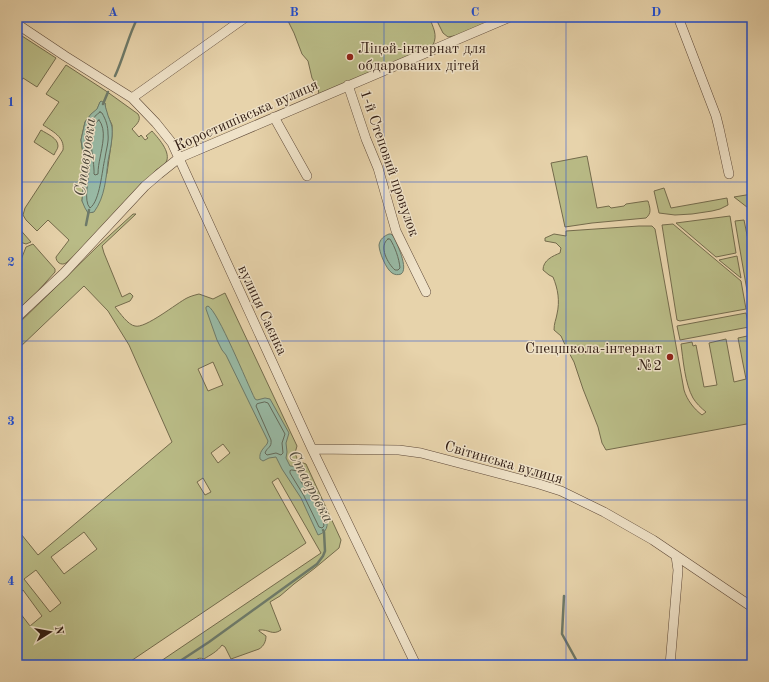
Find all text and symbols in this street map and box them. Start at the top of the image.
text: A [108,6,118,19]
text: B [289,6,299,19]
text: C [471,6,479,19]
text: D [651,6,661,19]
place label: Ліцей-інтернат для обдарованих дітей [358,42,486,74]
marker: Ліцей-інтернат для обдарованих дітей [345,52,355,62]
street label: Коростишівська вулиця [172,78,321,155]
street label: 1-й Степовий провулок [356,88,421,239]
text: 1 [7,96,15,109]
water label: Ставровка [73,117,99,198]
text: 2 [7,256,15,269]
street label: вулиця Саєнка [234,263,289,359]
place label: Спецшкола-інтернат №2 [525,342,662,374]
marker: Спецшкола-інтернат №2 [665,352,675,362]
text: 3 [7,415,15,428]
street label: Світинська вулиця [443,439,565,488]
water label: Ставровка [285,448,336,526]
text: 4 [7,575,15,588]
north arrow [30,612,70,652]
text: N [52,625,65,636]

